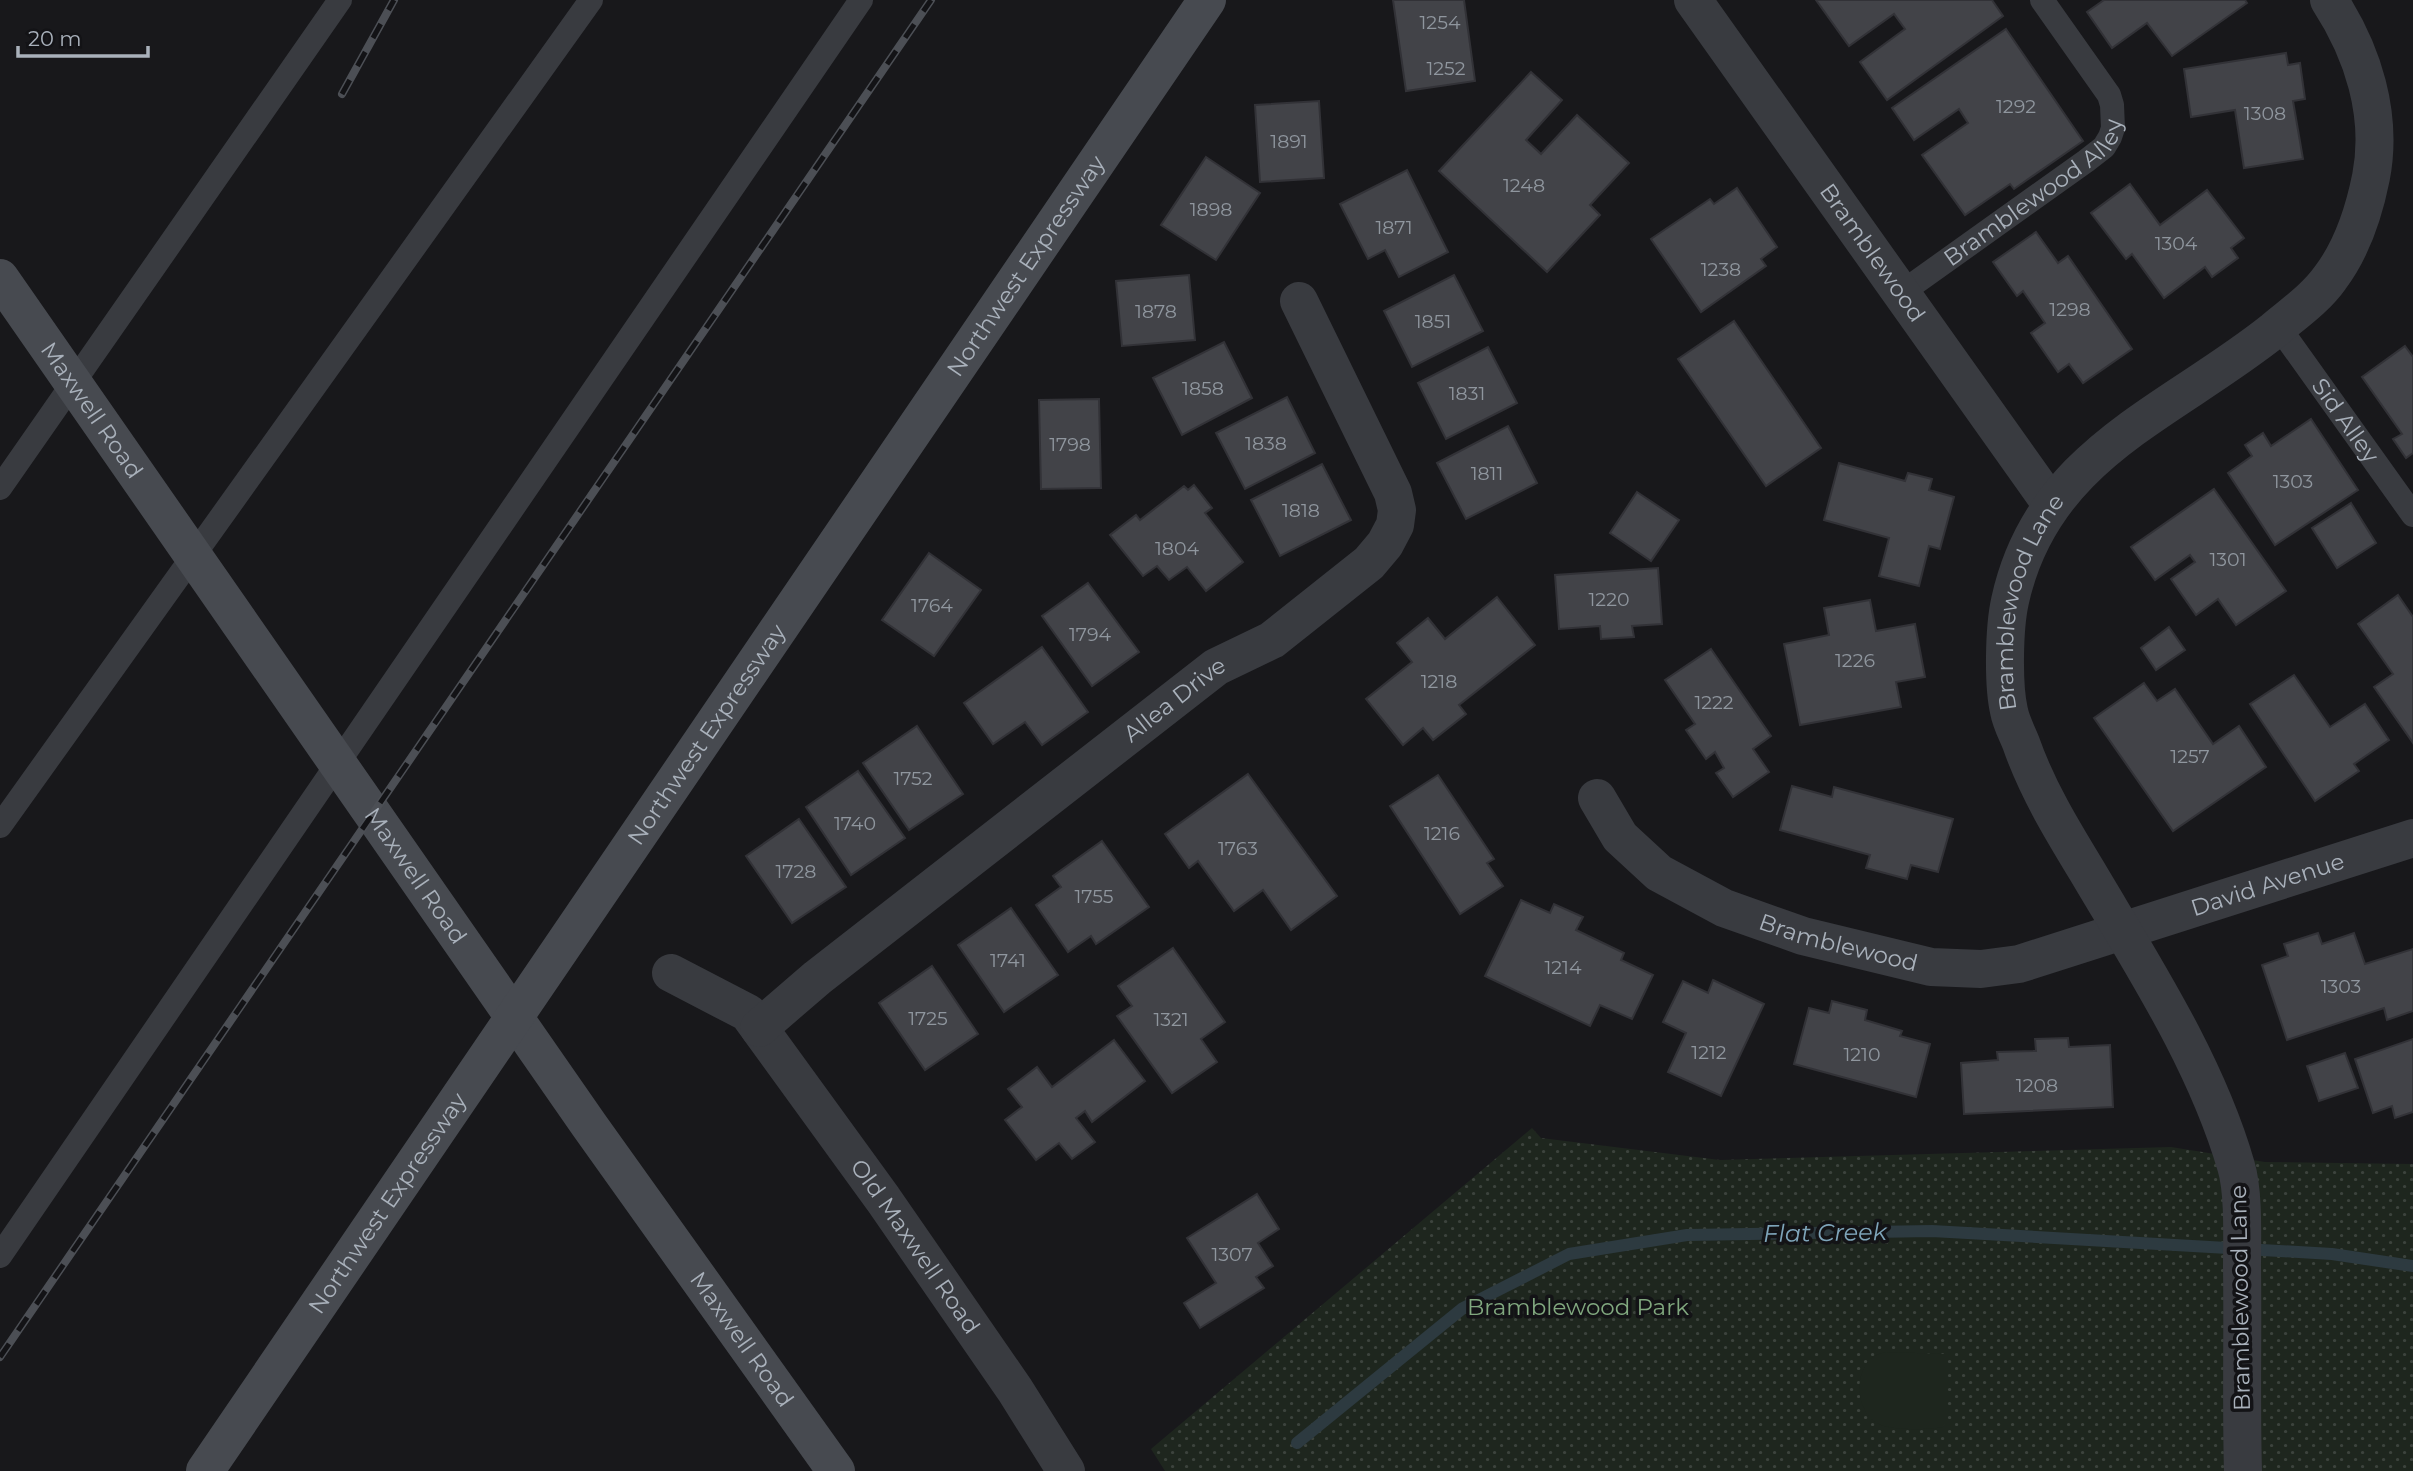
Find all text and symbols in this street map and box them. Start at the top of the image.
house number: 1254 [1420,11,1461,34]
scale bar [18,14,147,58]
text: 20 m [28,26,82,51]
house number: 1252 [1426,57,1466,80]
house number: 1292 [1996,95,2036,118]
house number: 1308 [2244,102,2286,125]
street label: Bramblewood Alley [1938,118,2127,272]
house number: 1891 [1270,130,1308,153]
street label: Northwest Expressway [941,150,1111,382]
house number: 1248 [1503,174,1545,197]
street label: Bramblewood [1814,178,1931,327]
house number: 1898 [1190,198,1232,221]
house number: 1871 [1375,216,1413,239]
house number: 1304 [2155,232,2198,255]
house number: 1238 [1701,258,1741,281]
house number: 1298 [2049,298,2091,321]
house number: 1878 [1135,300,1177,323]
house number: 1851 [1415,310,1451,333]
street label: Maxwell Road [35,337,149,484]
street label: Sid Alley [2306,373,2385,468]
house number: 1858 [1182,377,1224,400]
house number: 1831 [1449,382,1485,405]
house number: 1838 [1245,432,1287,455]
house number: 1798 [1049,433,1091,456]
house number: 1811 [1471,462,1503,485]
house number: 1303 [2273,470,2313,493]
street label: Bramblewood Lane [1991,488,2070,713]
house number: 1818 [1282,499,1320,522]
house number: 1804 [1155,537,1199,560]
house number: 1301 [2209,548,2247,571]
house number: 1220 [1589,588,1629,611]
house number: 1764 [911,594,953,617]
street label: Northwest Expressway [622,618,792,850]
house number: 1794 [1069,623,1112,646]
house number: 1226 [1835,649,1875,672]
street label: Allea Drive [1118,651,1230,748]
house number: 1218 [1421,670,1457,693]
house number: 1222 [1694,691,1734,714]
house number: 1257 [2170,745,2210,768]
house number: 1752 [893,767,933,790]
street label: Maxwell Road [359,802,473,949]
house number: 1740 [834,812,876,835]
house number: 1216 [1424,822,1460,845]
house number: 1763 [1218,837,1258,860]
street label: David Avenue [2187,847,2348,922]
house number: 1728 [776,860,816,883]
house number: 1755 [1074,885,1114,908]
street label: Bramblewood [1755,908,1921,977]
house number: 1741 [990,949,1026,972]
house number: 1214 [1544,956,1582,979]
house number: 1303 [2321,975,2361,998]
house number: 1725 [908,1007,948,1030]
house number: 1321 [1153,1008,1189,1031]
house number: 1212 [1691,1041,1727,1064]
house number: 1210 [1843,1043,1881,1066]
house number: 1208 [2016,1074,2058,1097]
street label: Northwest Expressway [302,1087,473,1319]
street label: Old Maxwell Road [845,1154,986,1339]
street label: Bramblewood Lane [2224,1185,2256,1411]
water label: Flat Creek [1763,1217,1889,1248]
house number: 1307 [1211,1243,1253,1266]
street label: Maxwell Road [684,1266,800,1412]
park label: Bramblewood Park [1467,1293,1689,1321]

